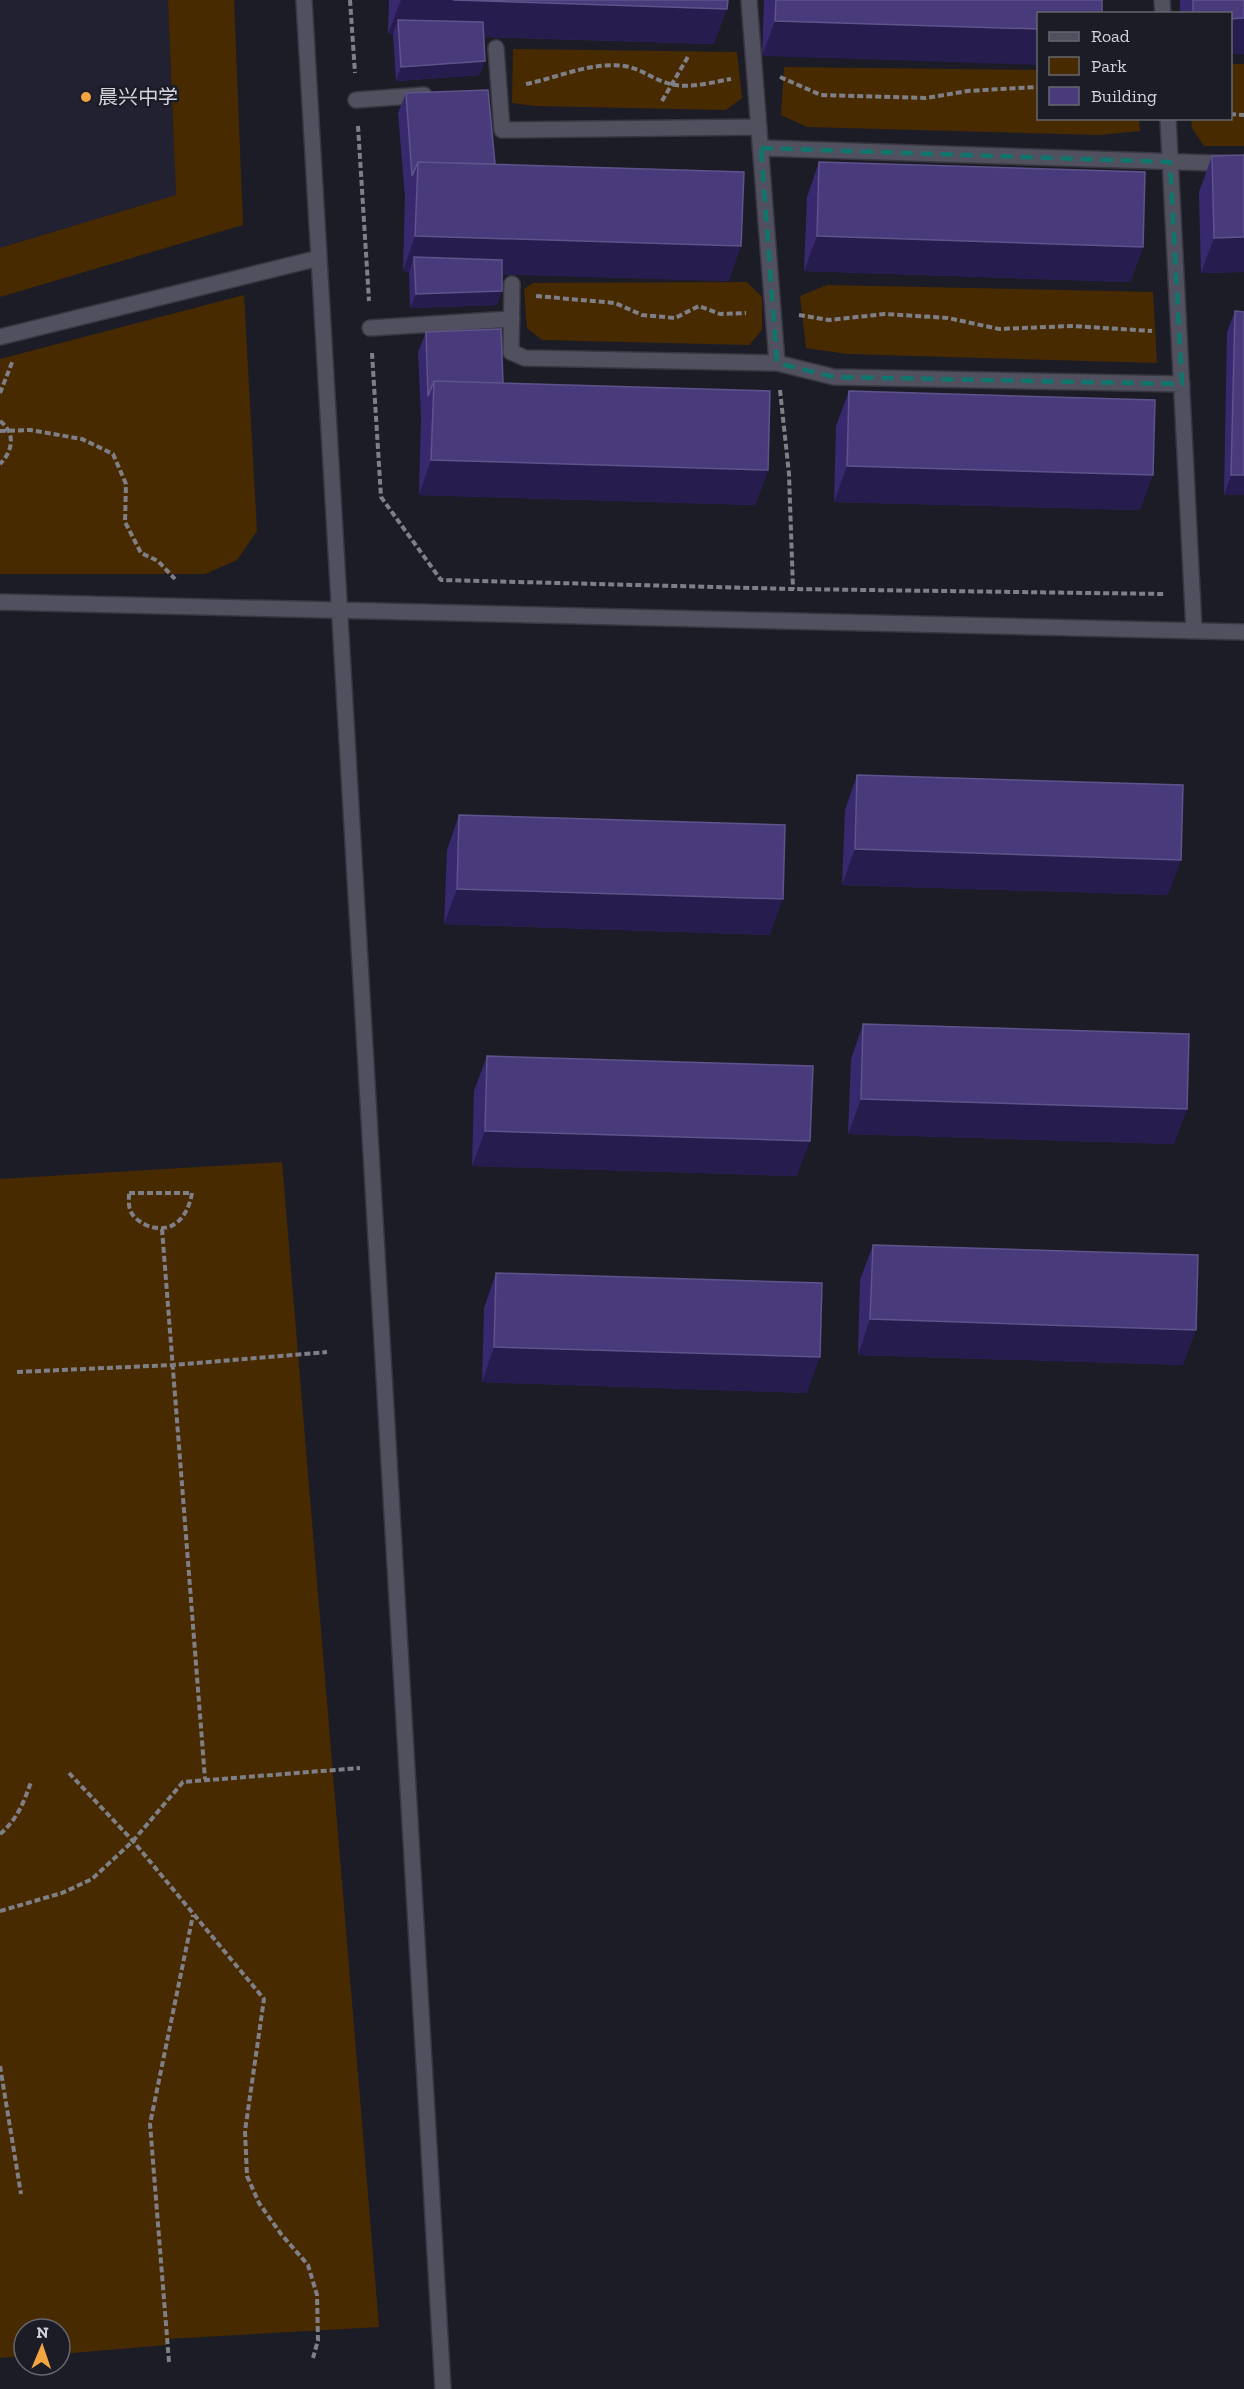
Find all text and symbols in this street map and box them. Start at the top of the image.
legend [1037,12,1232,120]
text: Road [1091,25,1130,47]
text: Park [1091,55,1127,77]
place label: 晨兴中学 [98,85,178,109]
text: Building [1091,85,1157,107]
marker: 晨兴中学 [79,90,93,104]
north arrow [12,2317,72,2377]
text: N [36,2323,49,2342]

